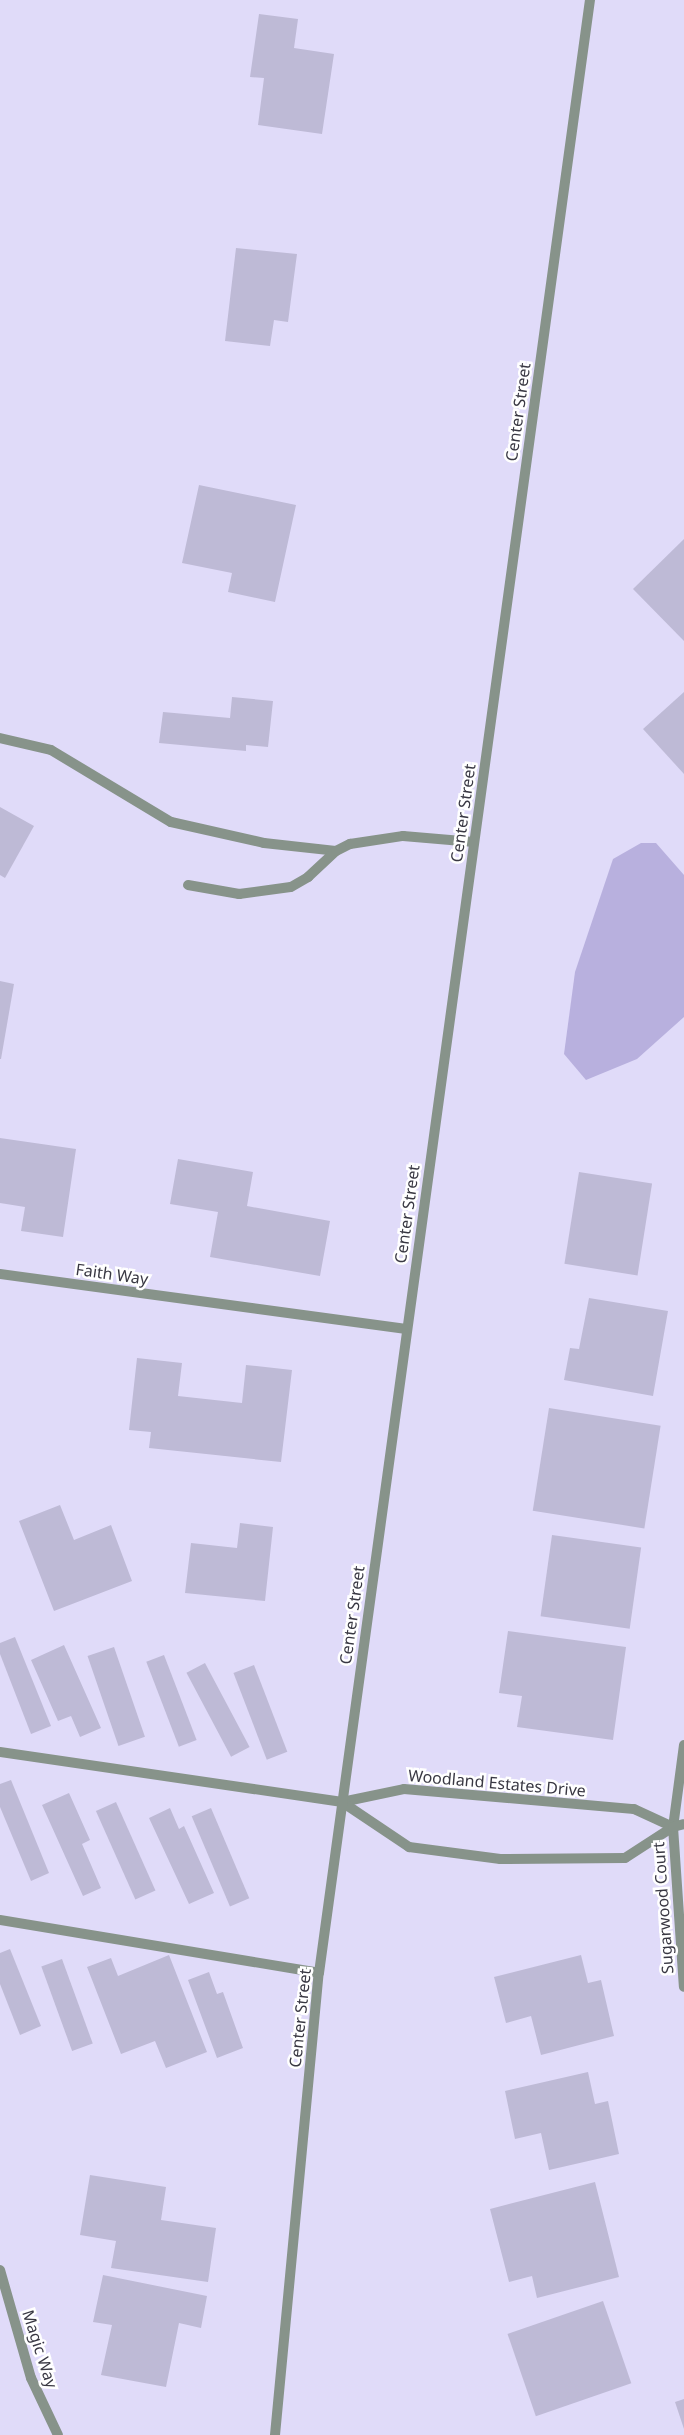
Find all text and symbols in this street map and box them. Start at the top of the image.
street label: Center Street [502,362,534,462]
street label: Center Street [447,763,479,863]
street label: Center Street [391,1164,423,1264]
street label: Faith Way [75,1259,149,1289]
street label: Center Street [336,1565,368,1665]
street label: Woodland Estates Drive [407,1766,587,1800]
street label: Sugarwood Court [649,1841,677,1975]
street label: Center Street [285,1968,315,2068]
street label: Magic Way [18,2308,62,2390]

